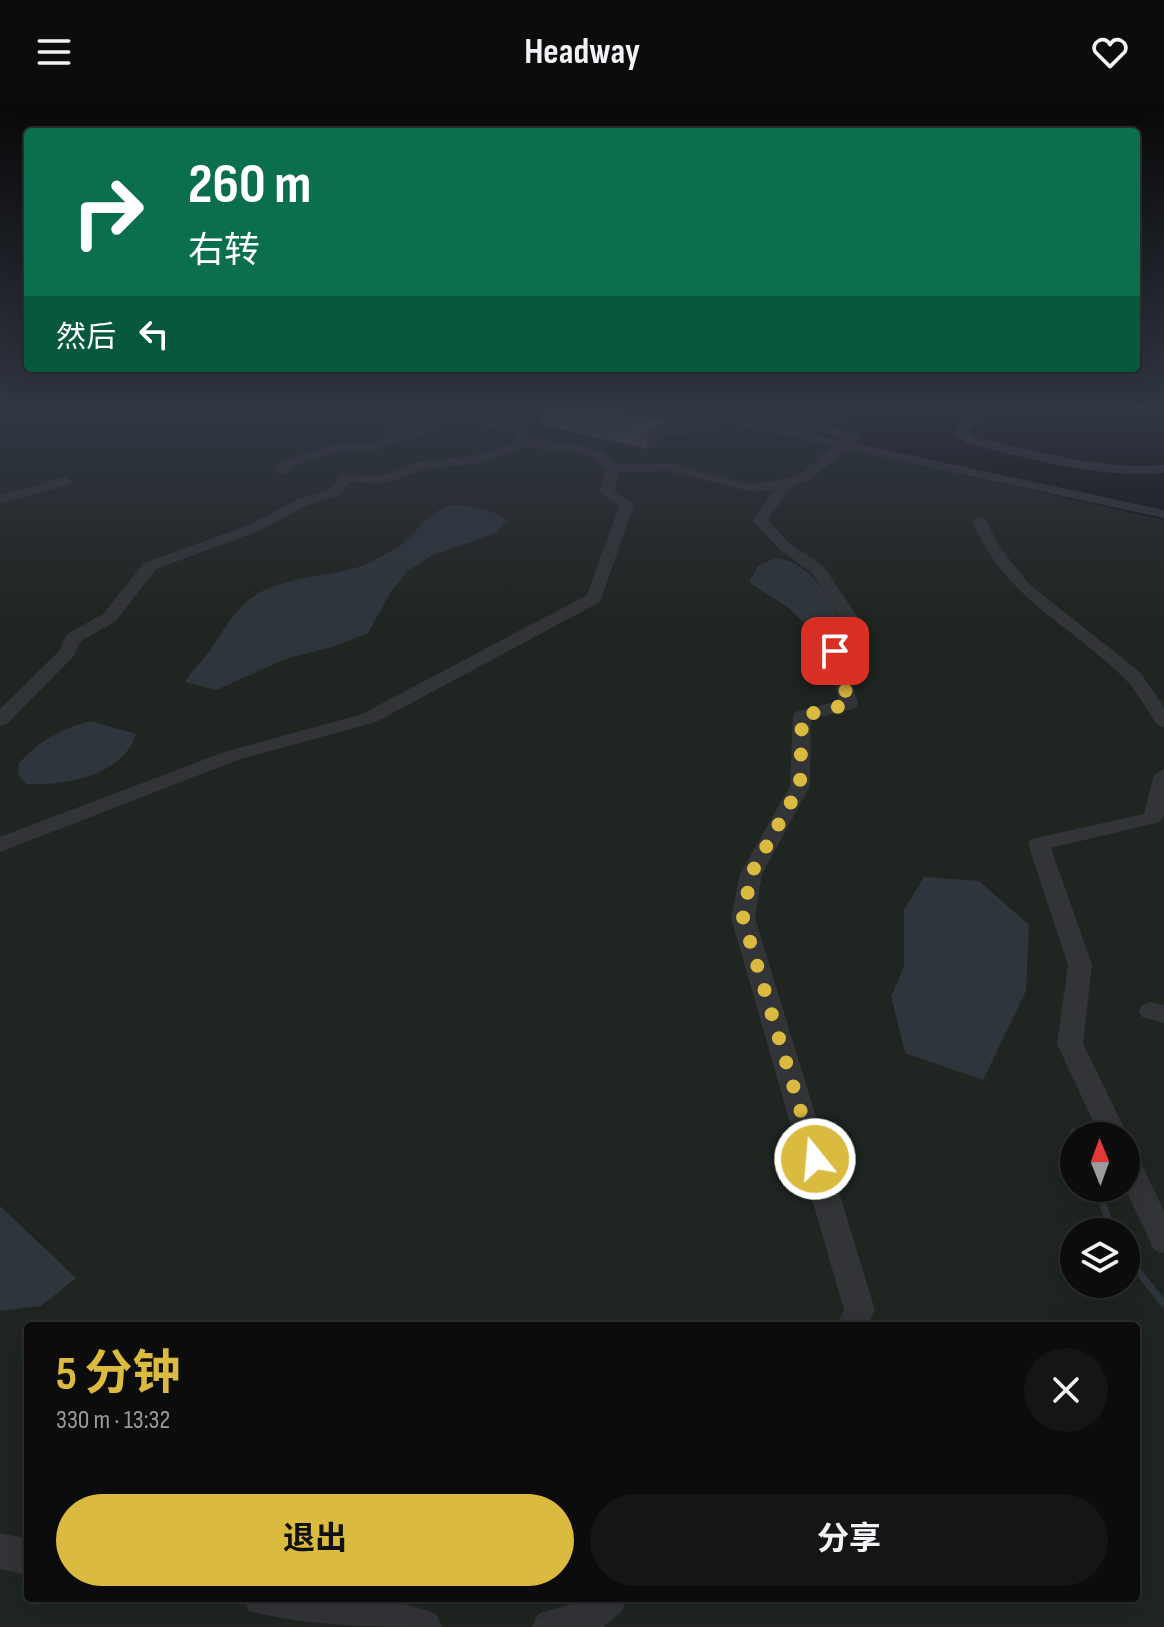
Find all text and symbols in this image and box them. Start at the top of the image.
icon: menu [32,30,76,74]
icon: heart [1088,30,1132,74]
text: Headway [524,31,640,74]
text: 260 m [188,152,311,219]
icon: right [56,160,160,264]
text: 右转 [188,230,260,273]
icon: left [132,312,176,356]
text: 然后 [56,320,116,356]
pin [801,617,869,685]
icon: arrive [813,629,857,673]
position arrow [773,1117,857,1201]
north arrow [1060,1122,1140,1202]
map controls [1060,1122,1140,1298]
button: layers [1060,1218,1140,1298]
text: 5 分钟 [56,1346,181,1403]
button: close [1024,1348,1108,1432]
text: 330 m · 13:32 [56,1405,170,1436]
button: 退出 [56,1494,574,1586]
button: 分享 [590,1494,1108,1586]

